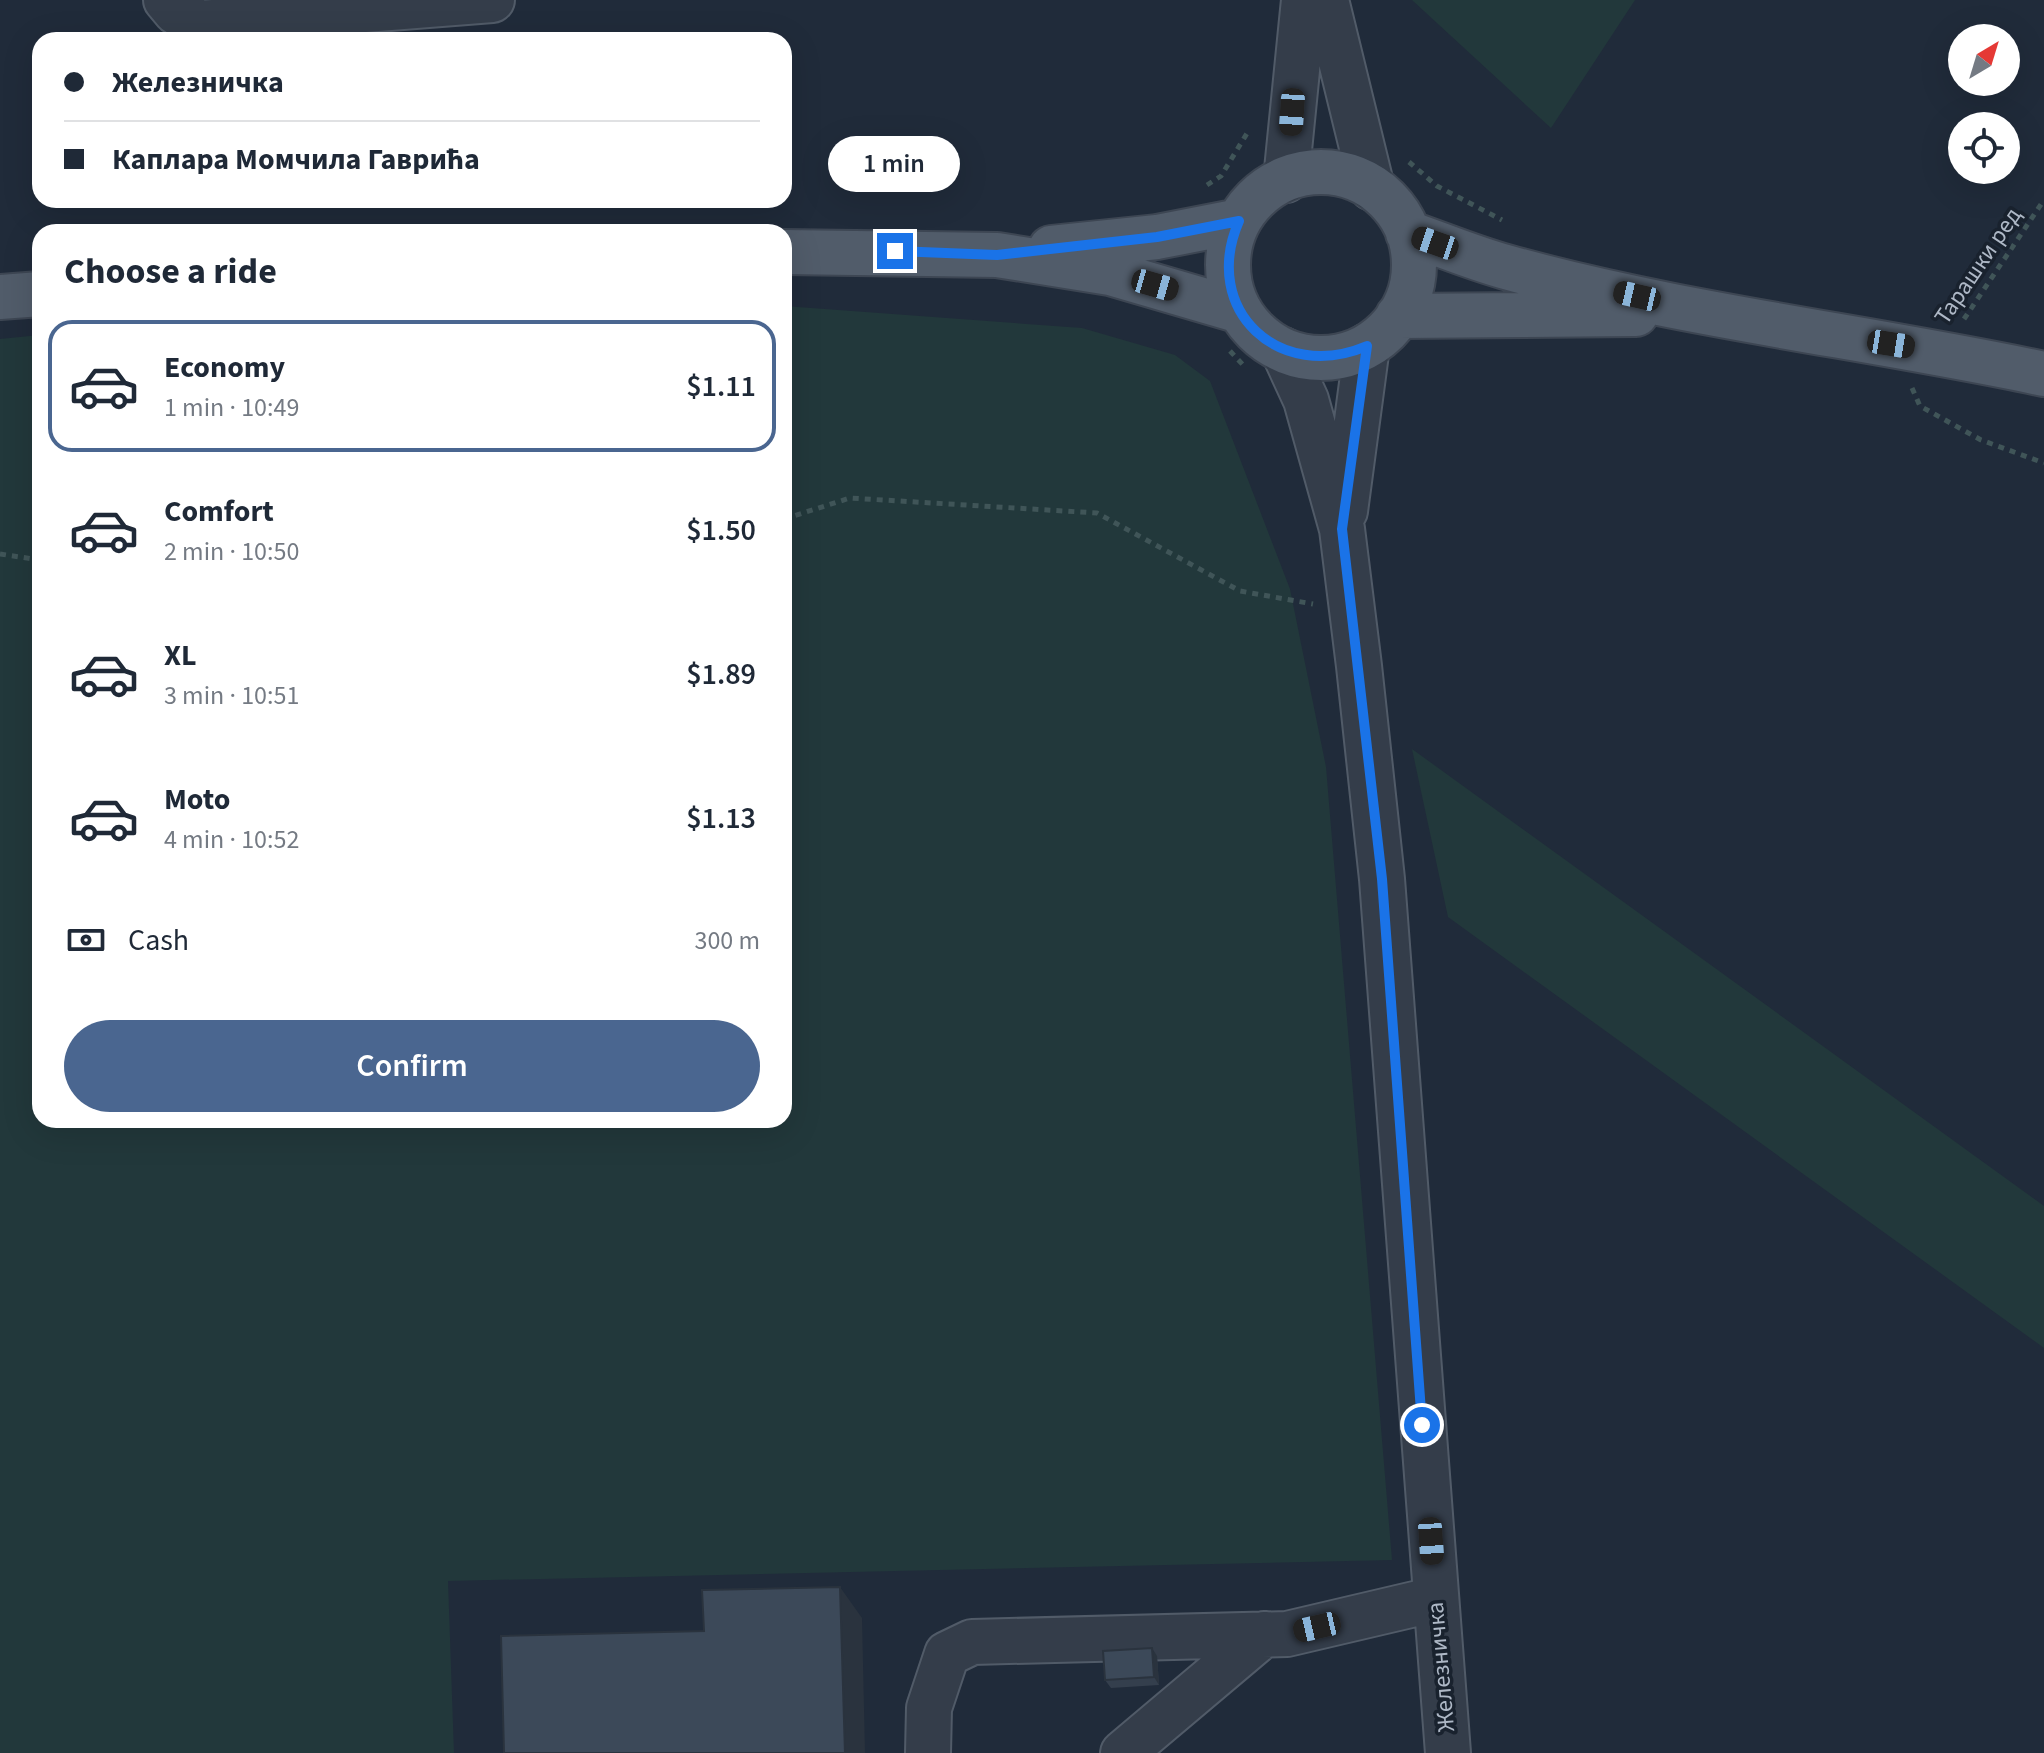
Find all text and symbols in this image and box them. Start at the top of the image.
north arrow [1948,24,2020,96]
map controls [1948,24,2020,184]
text: Железничка [112,61,284,104]
car [1278,87,1306,137]
button: locate [1948,112,2020,184]
callout: 1 min [829,135,961,191]
text: Каплара Момчила Гаврића [112,138,480,181]
text: 1 min [863,145,925,182]
street label: Тарашки ред [1926,200,2030,332]
car [1408,224,1462,262]
route end [877,233,913,269]
text: Choose a ride [64,246,277,297]
car [1129,267,1181,303]
car [1611,279,1663,313]
car [1865,328,1917,360]
text: Economy [164,346,285,389]
icon: car [68,350,140,422]
text: $1.11 [686,365,756,408]
text: 1 min · 10:49 [164,389,299,426]
text: Comfort [164,490,274,533]
icon: car [68,494,140,566]
text: $1.50 [686,509,756,552]
text: 2 min · 10:50 [164,533,299,570]
text: XL [164,634,197,677]
icon: car [68,638,140,710]
text: $1.89 [686,653,756,696]
text: 3 min · 10:51 [164,677,299,714]
text: Moto [164,778,230,821]
icon: car [68,782,140,854]
text: $1.13 [686,797,756,840]
text: 4 min · 10:52 [164,821,299,858]
icon: cash [64,918,108,962]
text: Cash [128,919,189,962]
text: 300 m [694,922,760,959]
button: Confirm [64,1020,760,1112]
route start [1404,1407,1440,1443]
car [1417,1516,1445,1566]
street label: Железничка [1418,1601,1464,1733]
car [1291,1610,1343,1644]

